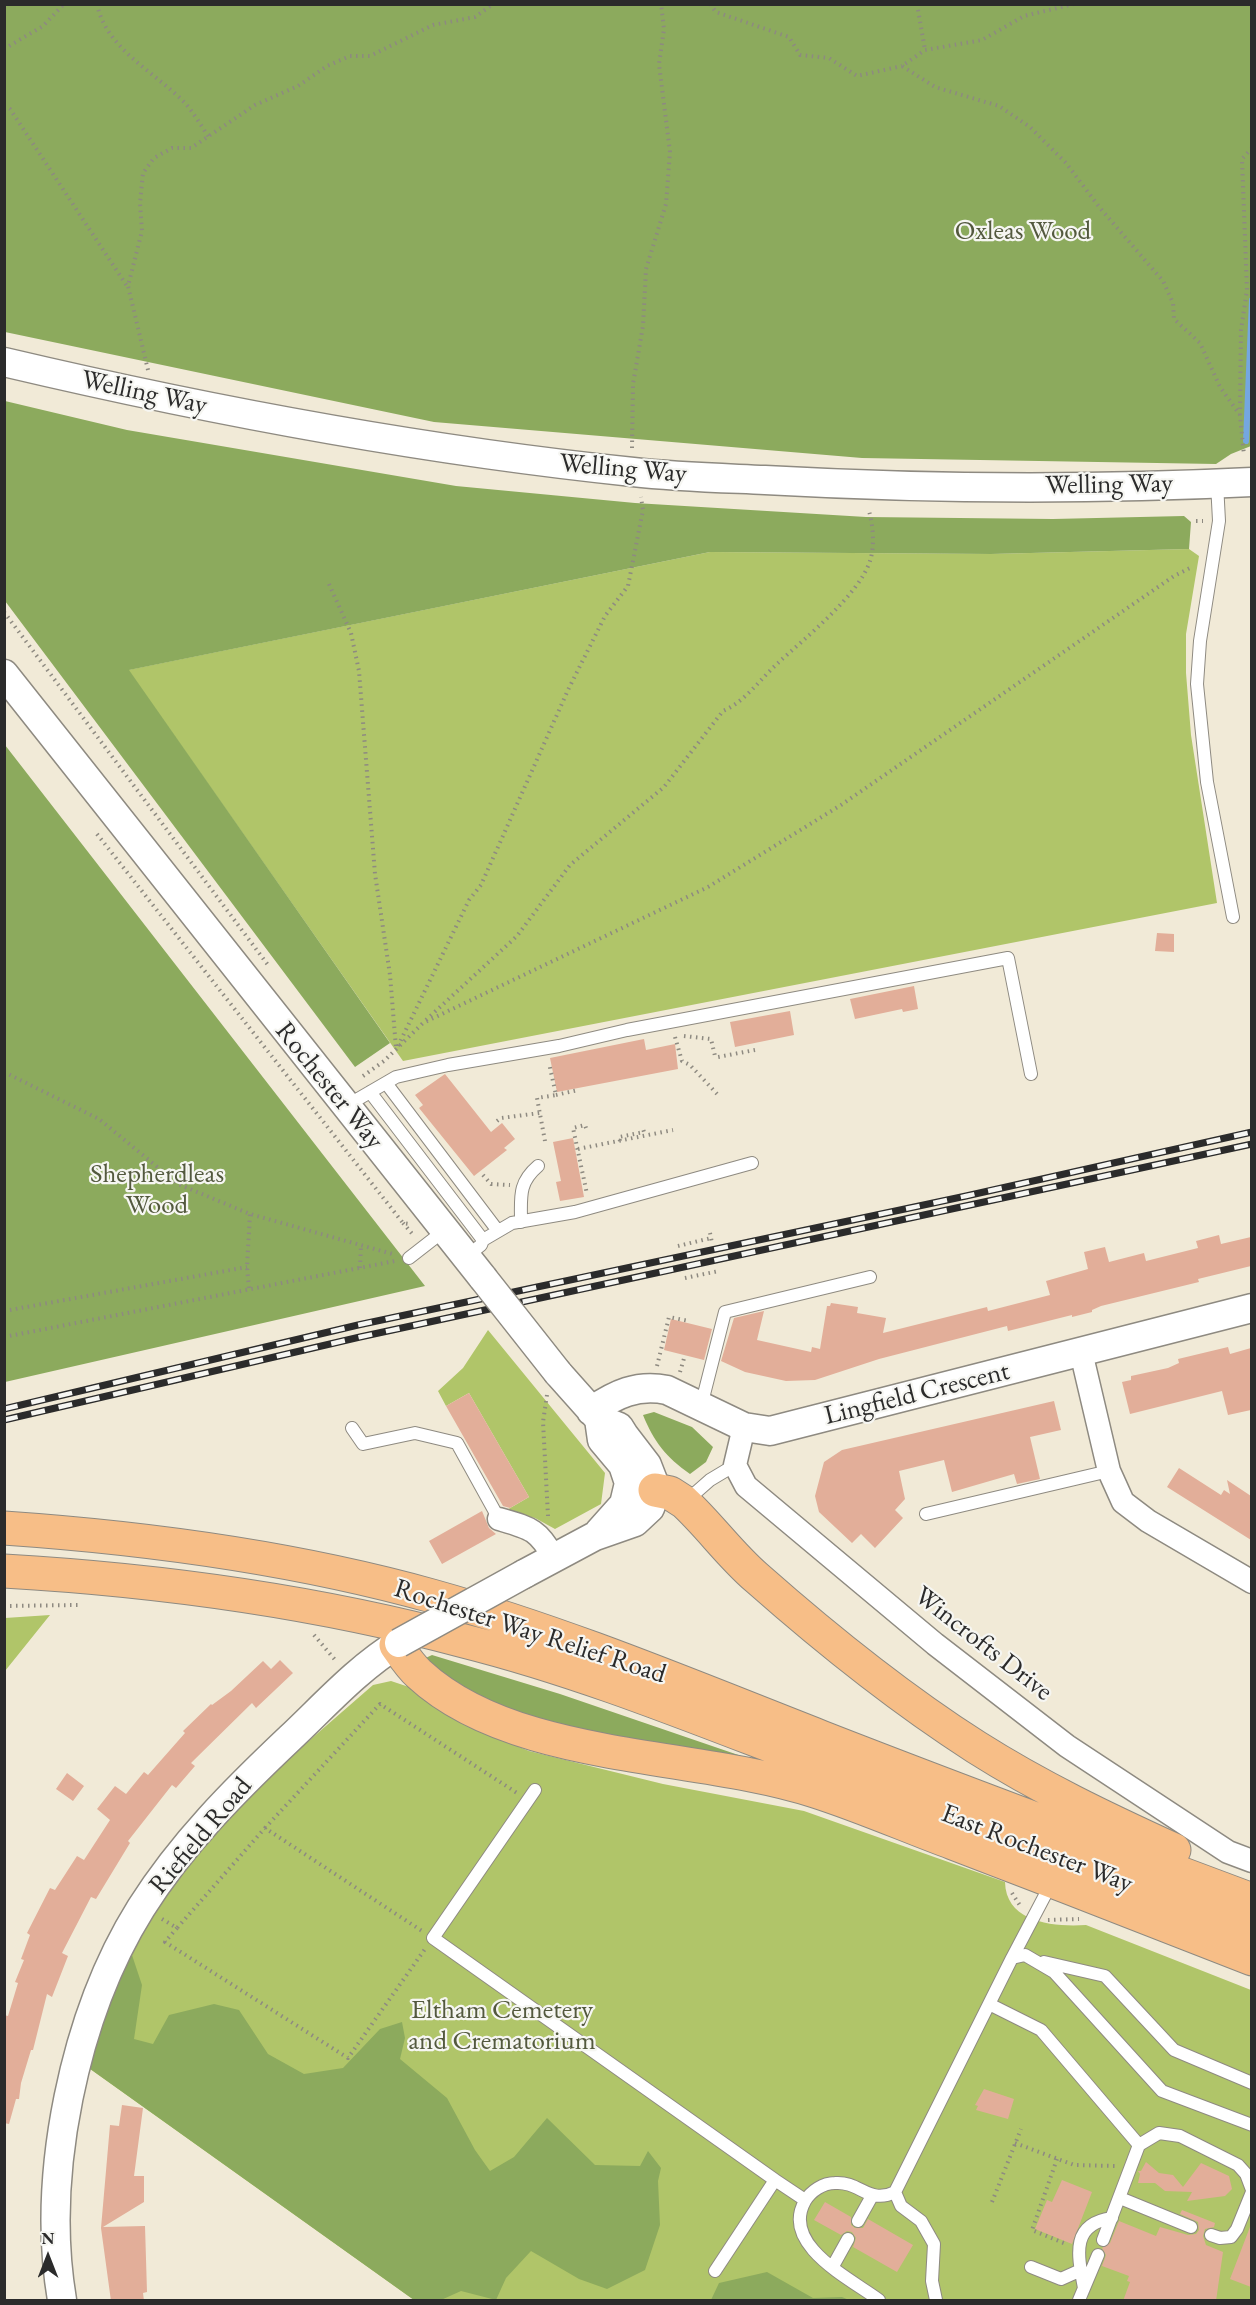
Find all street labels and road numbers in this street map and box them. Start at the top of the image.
street label: Welling Way [78,364,210,422]
street label: Welling Way [558,447,688,491]
street label: Welling Way [1045,468,1173,502]
street label: Rochester Way [268,1016,390,1156]
street label: Lingfield Crescent [821,1355,1013,1433]
street label: Rochester Way Relief Road [390,1573,670,1691]
street label: Wincrofts Drive [907,1580,1059,1708]
street label: Riefield Road [143,1771,259,1901]
street label: East Rochester Way [937,1798,1137,1900]

